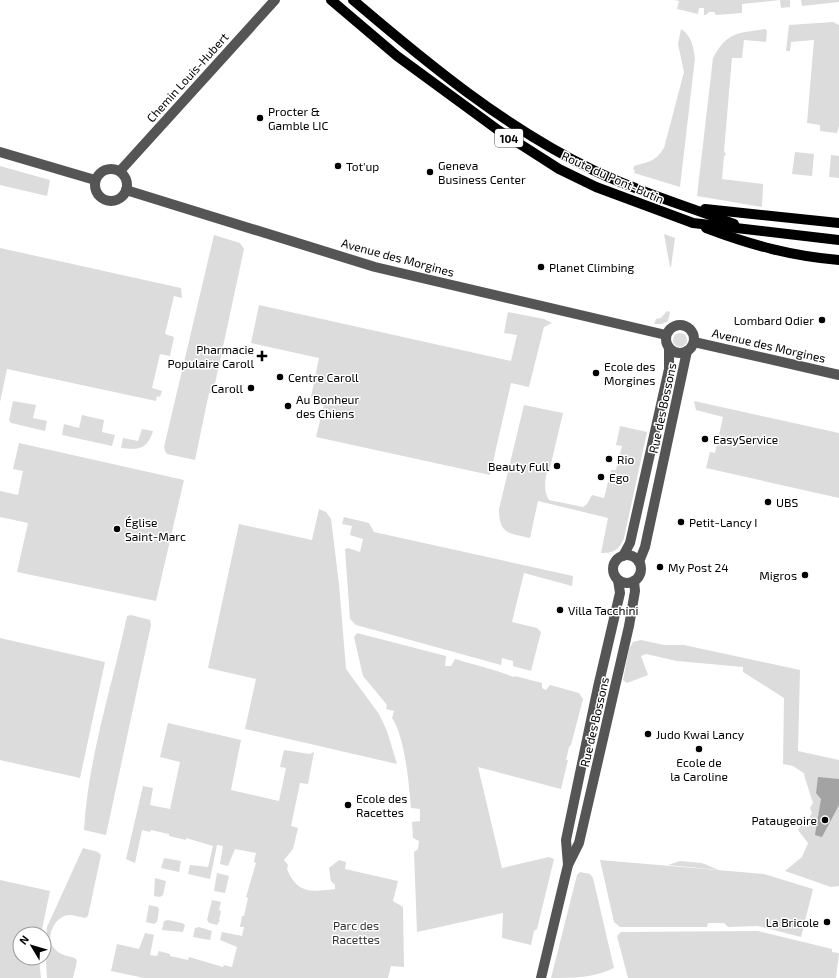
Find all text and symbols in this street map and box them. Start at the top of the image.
street label: Chemin Louis-Hubert [143,29,231,124]
place label: Procter & Gamble LIC [268,104,328,132]
marker: Procter & Gamble LIC [255,113,265,123]
road number: 104 [495,129,523,147]
street label: Route du Pont-Butin [560,148,666,206]
place label: Geneva Business Center [438,158,526,186]
place label: Tot'up [346,159,379,173]
marker: Tot'up [333,161,343,171]
marker: Geneva Business Center [425,167,435,177]
street label: Avenue des Morgines [340,235,456,279]
place label: Planet Climbing [549,260,635,274]
marker: Planet Climbing [536,262,546,272]
place label: Lombard Odier [734,313,814,327]
marker: Lombard Odier [817,315,827,325]
street label: Avenue des Morgines [711,325,827,365]
place label: Pharmacie Populaire Caroll [167,342,254,370]
marker: Pharmacie Populaire Caroll [257,351,267,361]
place label: Ecole des Morgines [604,359,655,387]
street label: Rue des Bossons [646,362,678,454]
marker: Ecole des Morgines [591,368,601,378]
place label: Centre Caroll [288,370,359,384]
marker: Centre Caroll [275,372,285,382]
place label: Caroll [211,381,243,395]
marker: Caroll [246,383,256,393]
place label: Au Bonheur des Chiens [296,392,359,420]
marker: Au Bonheur des Chiens [283,401,293,411]
place label: EasyService [713,432,778,446]
marker: EasyService [700,434,710,444]
place label: Rio [617,452,634,466]
marker: Rio [604,454,614,464]
place label: Beauty Full [488,459,549,473]
marker: Beauty Full [552,461,562,471]
place label: Ego [609,470,629,484]
marker: Ego [596,472,606,482]
place label: UBS [776,495,798,509]
marker: UBS [763,497,773,507]
place label: Église Saint-Marc [125,515,186,543]
place label: Petit-Lancy I [689,515,757,529]
marker: Petit-Lancy I [676,517,686,527]
marker: Église Saint-Marc [112,524,122,534]
place label: My Post 24 [668,560,729,574]
marker: My Post 24 [655,562,665,572]
place label: Migros [759,568,797,582]
marker: Migros [800,570,810,580]
place label: Villa Tacchini [568,603,638,617]
marker: Villa Tacchini [555,605,565,615]
street label: Rue des Bossons [577,676,611,768]
place label: Judo Kwai Lancy [656,727,745,741]
marker: Judo Kwai Lancy [643,729,653,739]
marker: Ecole de la Caroline [694,744,704,754]
place label: Ecole de la Caroline [670,755,728,783]
place label: Ecole des Racettes [356,791,407,819]
marker: Ecole des Racettes [343,800,353,810]
place label: Pataugeoire [751,813,817,827]
marker: Pataugeoire [820,815,830,825]
place label: La Bricole [766,915,819,929]
marker: La Bricole [822,917,832,927]
park label: Parc des Racettes [332,918,380,946]
north arrow [12,926,52,966]
text: N [16,932,31,947]

